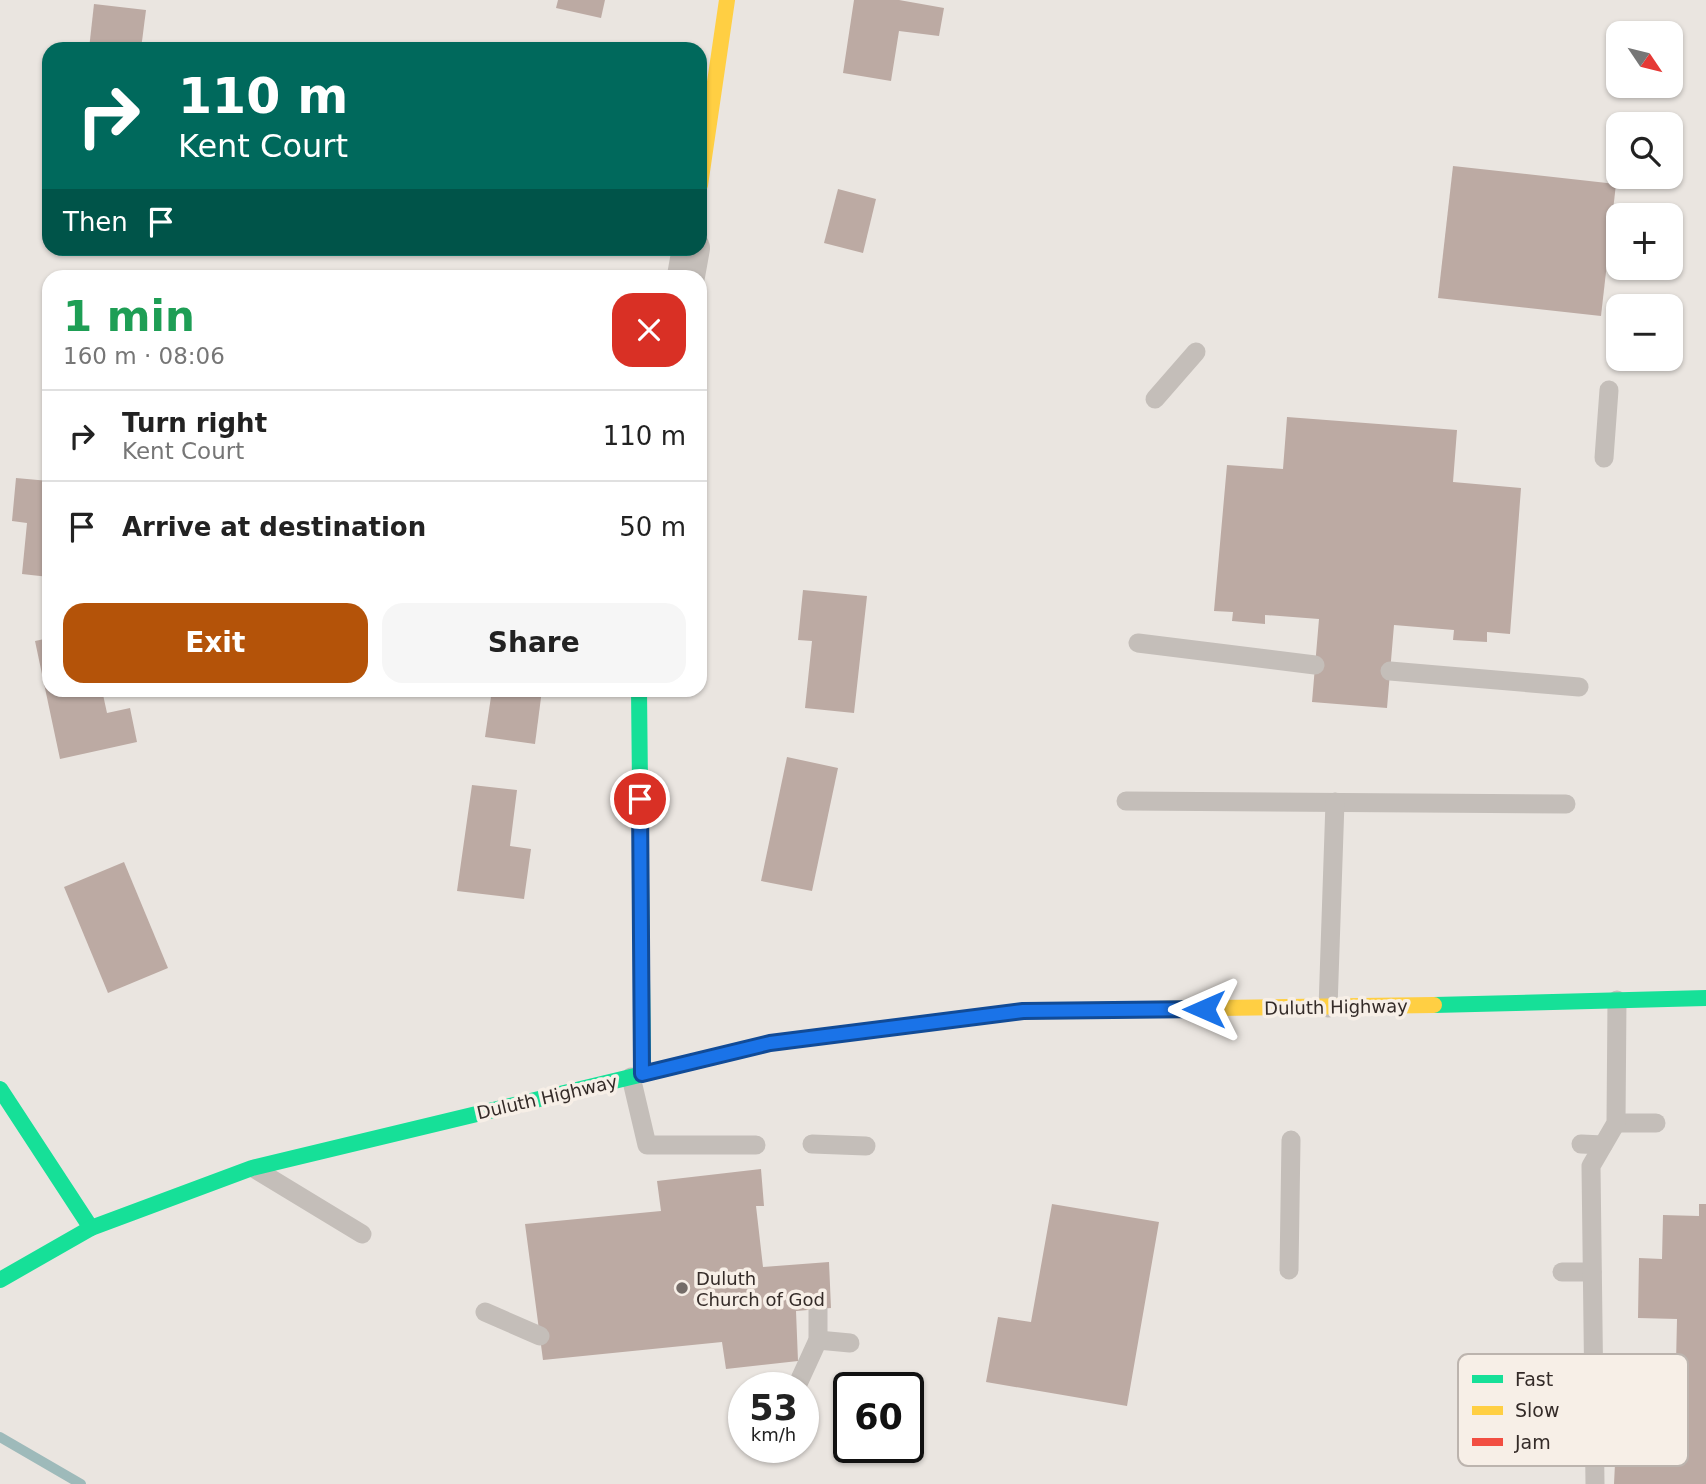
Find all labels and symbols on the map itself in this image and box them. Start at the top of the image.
north arrow [1606,21,1684,98]
pin [610,769,670,829]
position arrow [1167,972,1241,1046]
street label: Duluth Highway [1264,995,1408,1019]
street label: Duluth Highway [475,1071,620,1123]
place label: Duluth Church of God [696,1268,825,1310]
marker: Duluth Church of God [674,1280,690,1296]
legend [1458,1354,1688,1466]
text: Fast [1515,1368,1553,1390]
speed limit sign: 60 [833,1372,924,1463]
text: Slow [1515,1399,1560,1421]
text: Jam [1514,1431,1551,1453]

